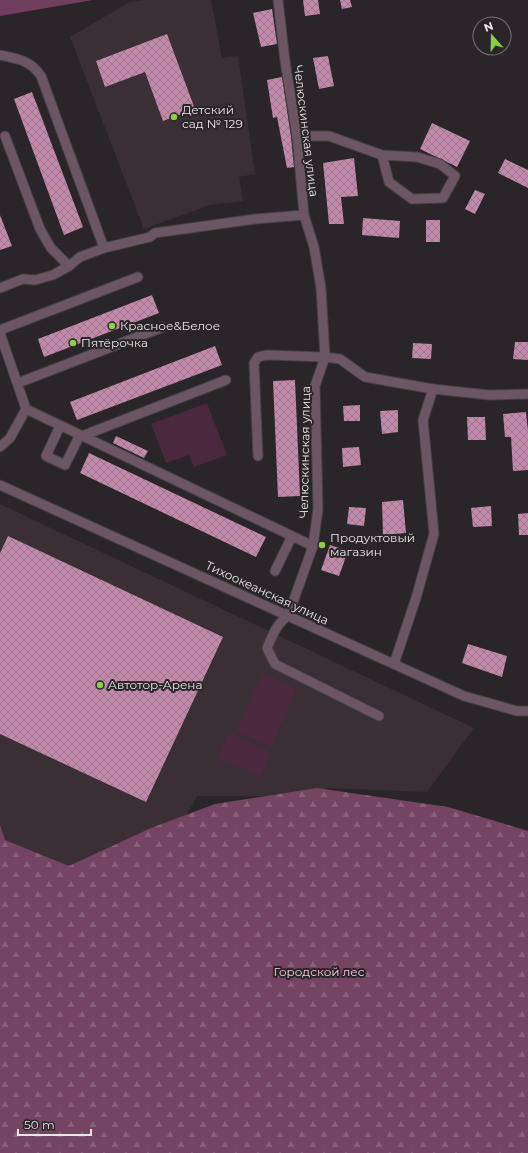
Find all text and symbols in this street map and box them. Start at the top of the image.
north arrow [472,16,512,56]
text: N [482,19,495,35]
street label: Челюскинская улица [291,64,322,198]
place label: Детский сад № 129 [182,102,243,131]
marker: Детский сад № 129 [169,112,179,122]
place label: Красное&Белое [120,318,220,333]
marker: Красное&Белое [107,321,117,331]
place label: Пятёрочка [81,335,148,350]
marker: Пятёрочка [68,338,78,348]
street label: Челюскинская улица [296,386,313,518]
place label: Продуктовый магазин [330,530,415,559]
marker: Продуктовый магазин [317,540,327,550]
street label: Тихоокеанская улица [203,557,331,628]
place label: Автотор-Арена [108,677,202,692]
marker: Автотор-Арена [95,680,105,690]
park label: Городской лес [273,964,365,979]
scale bar [18,1111,91,1137]
text: 50 m [24,1117,55,1132]

